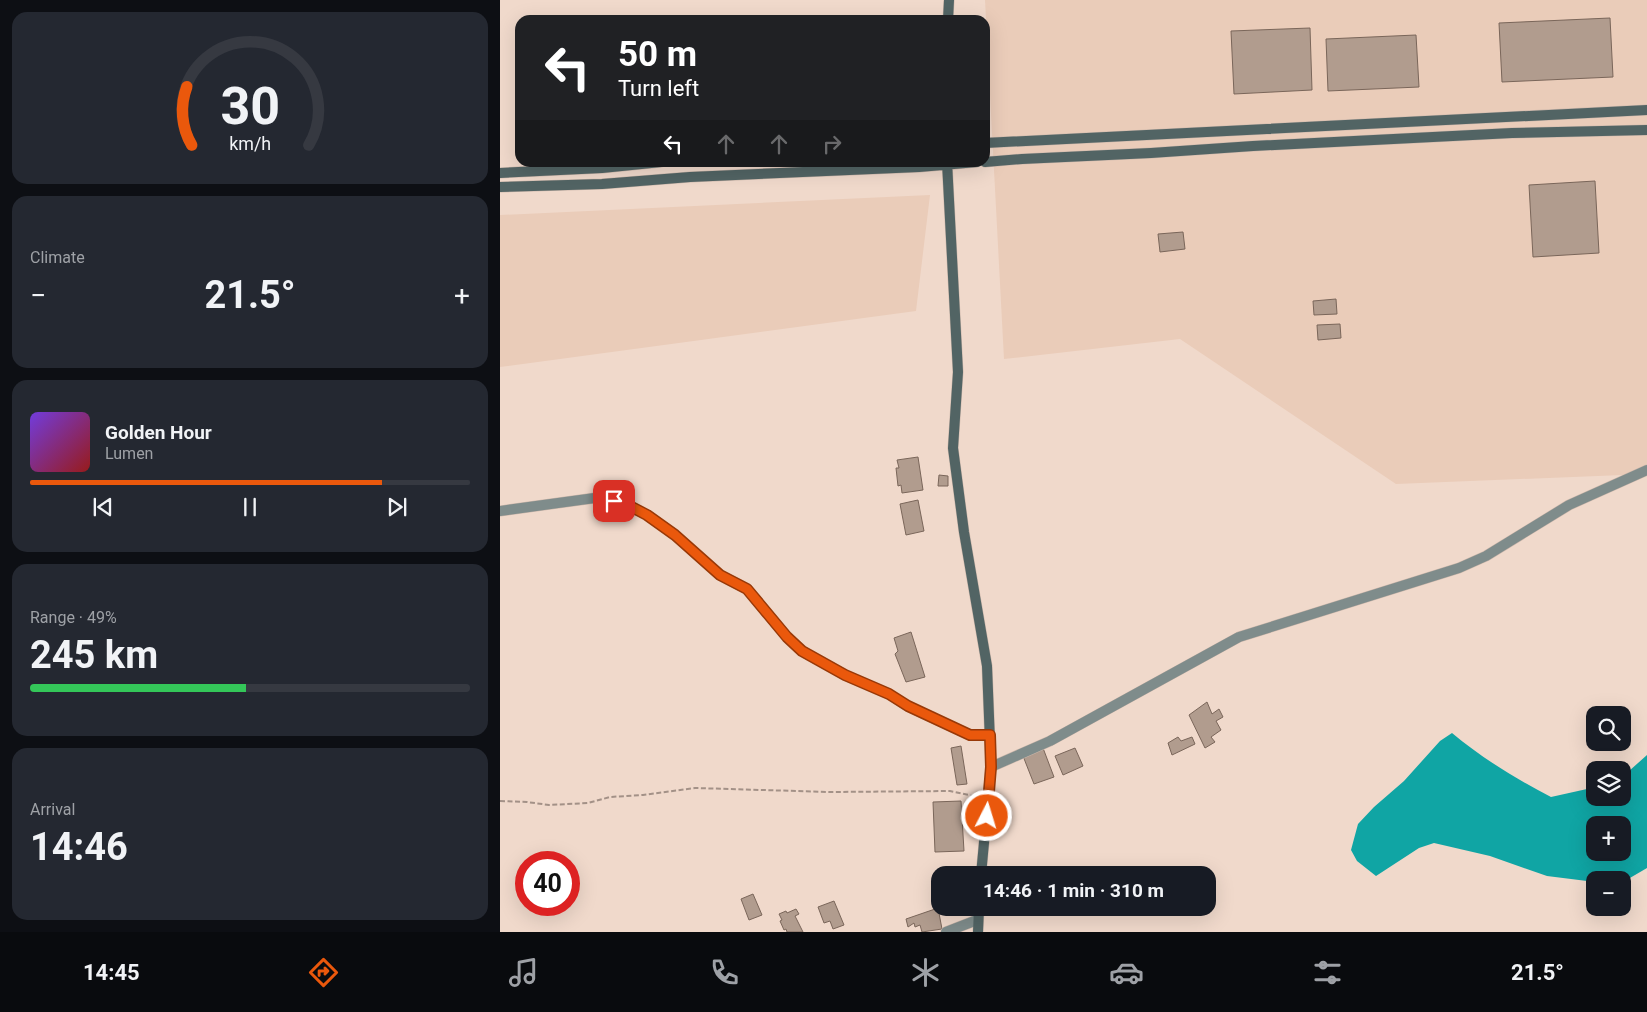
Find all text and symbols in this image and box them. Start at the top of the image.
text: 50 m [618,34,697,75]
icon: left [535,35,600,100]
text: 30 [220,76,280,137]
text: Turn left [618,76,699,101]
icon: left [659,130,687,158]
icon: ahead [712,130,740,158]
icon: ahead [765,130,793,158]
icon: right [818,130,846,158]
text: km/h [229,133,271,154]
text: Climate [30,248,85,267]
text: 21.5° [204,273,296,317]
text: − [30,279,46,312]
text: + [454,279,470,312]
text: Golden Hour [105,421,212,444]
text: Lumen [105,444,153,463]
pin [593,480,635,522]
icon: arrive [600,487,628,515]
icon: previous [89,493,117,521]
icon: pause [236,493,264,521]
icon: next [383,493,411,521]
text: Range · 49% [30,608,117,627]
text: 245 km [30,633,158,677]
map controls [1586,706,1631,916]
button: search [1586,706,1631,751]
button: layers [1586,761,1631,806]
position arrow [960,789,1012,841]
text: Arrival [30,800,75,819]
button: + [1586,816,1631,861]
text: 14:46 [30,825,128,869]
speed limit sign: 40 [515,851,580,916]
button: − [1586,871,1631,916]
text: 14:46 · 1 min · 310 m [983,879,1164,902]
icon: directions [306,955,341,990]
icon: music [506,955,541,990]
icon: phone [707,955,742,990]
icon: climate [908,955,943,990]
icon: car [1109,955,1144,990]
icon: filters [1310,955,1345,990]
text: 14:45 [83,960,140,985]
text: 21.5° [1511,960,1564,985]

